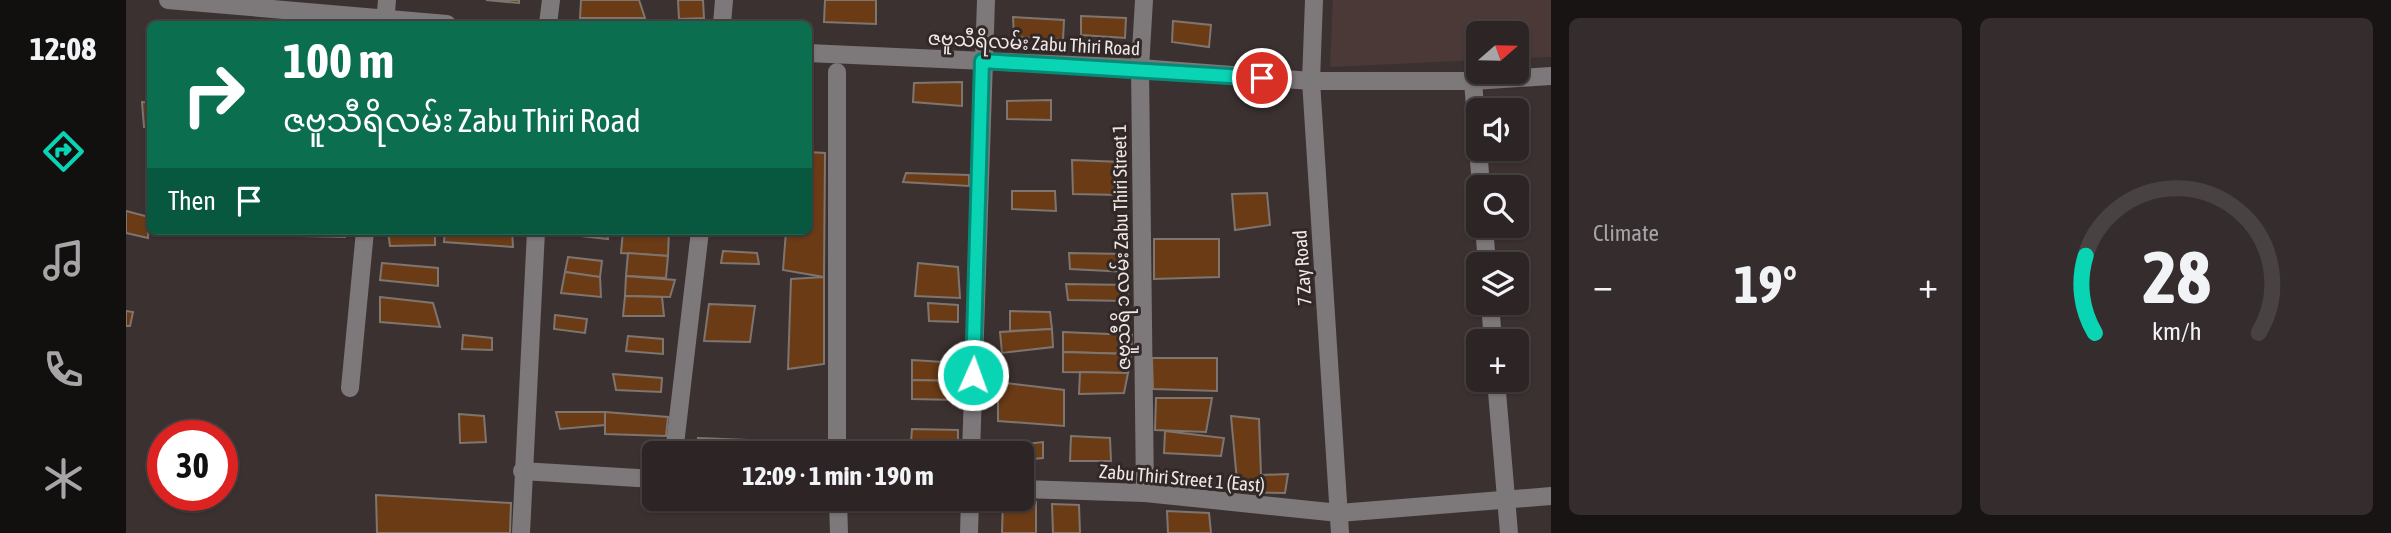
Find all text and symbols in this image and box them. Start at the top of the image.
north arrow [1466,21,1530,84]
map controls [1466,21,1529,392]
street label: ဇဗူသီရိလမ်း Zabu Thiri Road [927,23,1141,66]
text: 12:08 [30,30,96,67]
text: 100 m [283,32,394,88]
pin [1232,48,1292,108]
icon: right [168,49,259,140]
icon: arrive [1243,59,1281,97]
button: sound [1466,98,1529,161]
text: ဇဗူသီရိလမ်း Zabu Thiri Road [283,102,641,139]
street label: ဇဗူသီရိ ၁ လမ်း Zabu Thiri Street 1 [1105,124,1140,370]
icon: directions [39,127,88,176]
button: search [1466,175,1529,238]
icon: arrive [230,182,268,220]
text: Then [168,186,216,216]
text: Climate [1593,220,1659,246]
street label: 7 Zay Road [1288,230,1316,306]
text: 28 [2142,235,2211,318]
icon: music [39,236,88,285]
button: layers [1466,252,1529,315]
text: 19° [1734,254,1797,314]
text: − [1593,263,1613,306]
text: + [1918,263,1938,306]
text: km/h [2152,316,2201,344]
button: + [1466,329,1529,392]
position arrow [936,338,1010,412]
icon: phone [39,345,88,394]
speed limit sign: 30 [147,420,238,511]
icon: climate [39,454,88,503]
street label: Zabu Thiri Street 1 (East) [1098,460,1266,496]
text: 12:09 · 1 min · 190 m [742,461,934,491]

